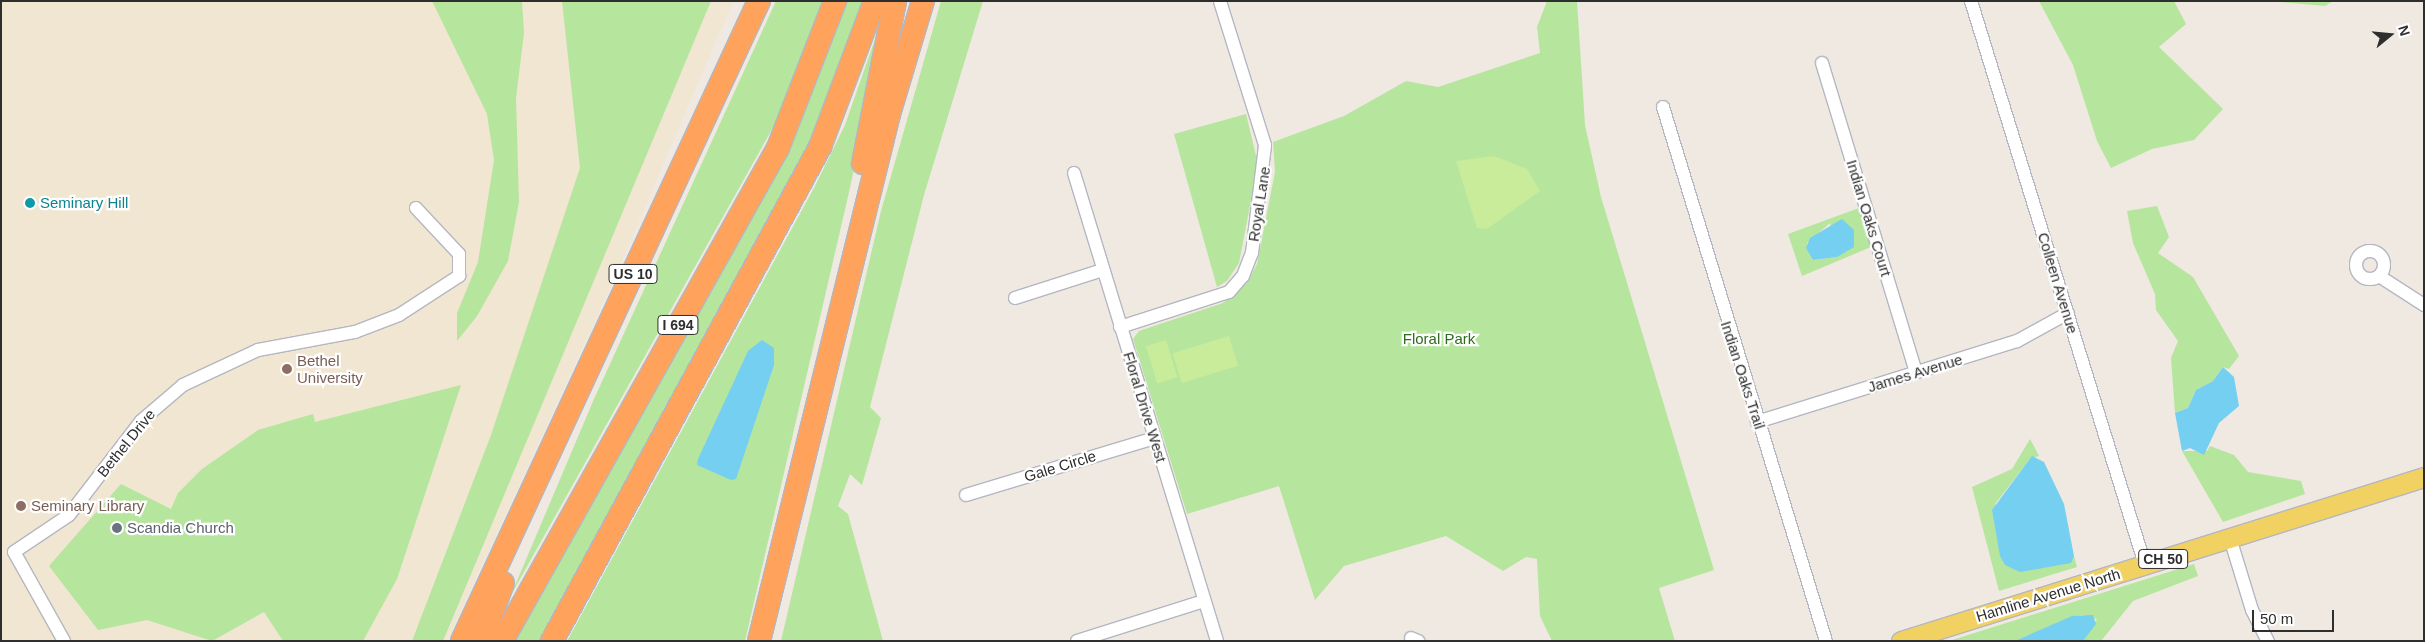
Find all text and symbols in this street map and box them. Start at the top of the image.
north arrow [2365,10,2415,60]
text: N [2395,23,2413,38]
street label: Indian Oaks Court [1843,158,1895,278]
street label: Royal Lane [1244,165,1274,243]
place label: Seminary Hill [40,194,128,212]
marker: Seminary Hill [24,197,36,209]
street label: Colleen Avenue [2034,230,2082,336]
road number: US 10 [608,262,658,286]
road number: I 694 [657,314,699,336]
street label: Indian Oaks Trail [1717,319,1769,431]
park label: Floral Park [1403,330,1475,348]
street label: Floral Drive West [1120,350,1170,464]
street label: James Avenue [1865,350,1965,396]
place label: Bethel University [297,351,363,386]
marker: Bethel University [281,363,293,375]
street label: Bethel Drive [93,406,159,480]
street label: Gale Circle [1022,447,1098,485]
place label: Seminary Library [31,497,144,515]
marker: Seminary Library [15,500,27,512]
place label: Scandia Church [127,519,234,537]
marker: Scandia Church [111,522,123,534]
road number: CH 50 [2138,548,2188,570]
street label: Hamline Avenue North [1973,564,2123,626]
scale bar [2255,600,2338,632]
text: 50 m [2260,610,2293,627]

